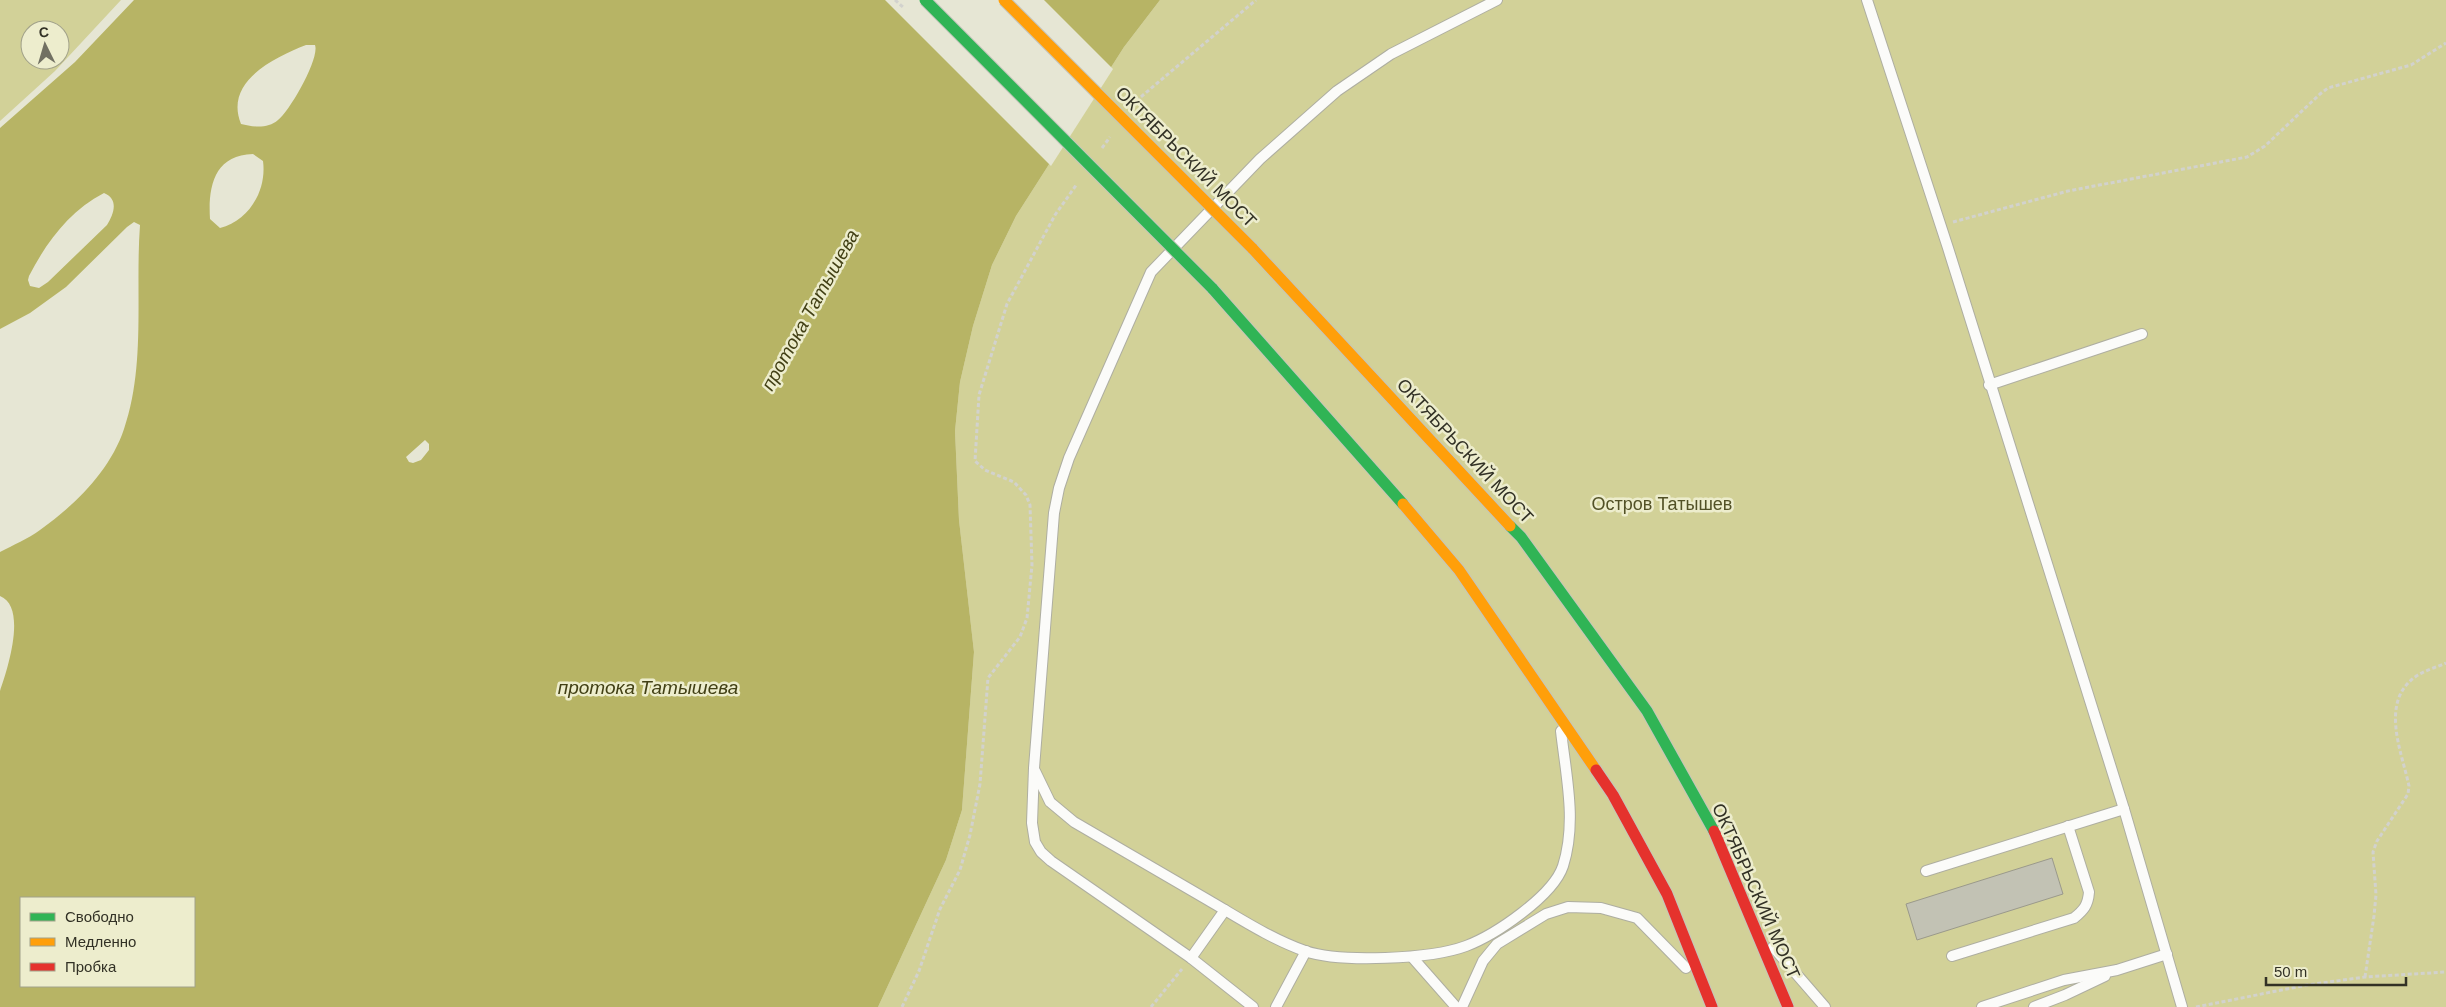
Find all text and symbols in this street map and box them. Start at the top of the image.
north arrow [20,20,70,70]
text: С [38,24,50,40]
street label: ОКТЯБРЬСКИЙ МОСТ [1112,82,1261,231]
water label: протока Татышева [757,226,863,394]
street label: ОКТЯБРЬСКИЙ МОСТ [1393,374,1538,527]
park label: Остров Татышев [1592,494,1732,514]
water label: протока Татышева [558,677,738,698]
street label: ОКТЯБРЬСКИЙ МОСТ [1708,800,1805,982]
legend [20,897,195,987]
text: Свободно [65,908,134,925]
text: Медленно [65,933,136,950]
scale bar [2266,954,2406,986]
text: Пробка [65,958,117,975]
text: 50 m [2274,963,2307,980]

